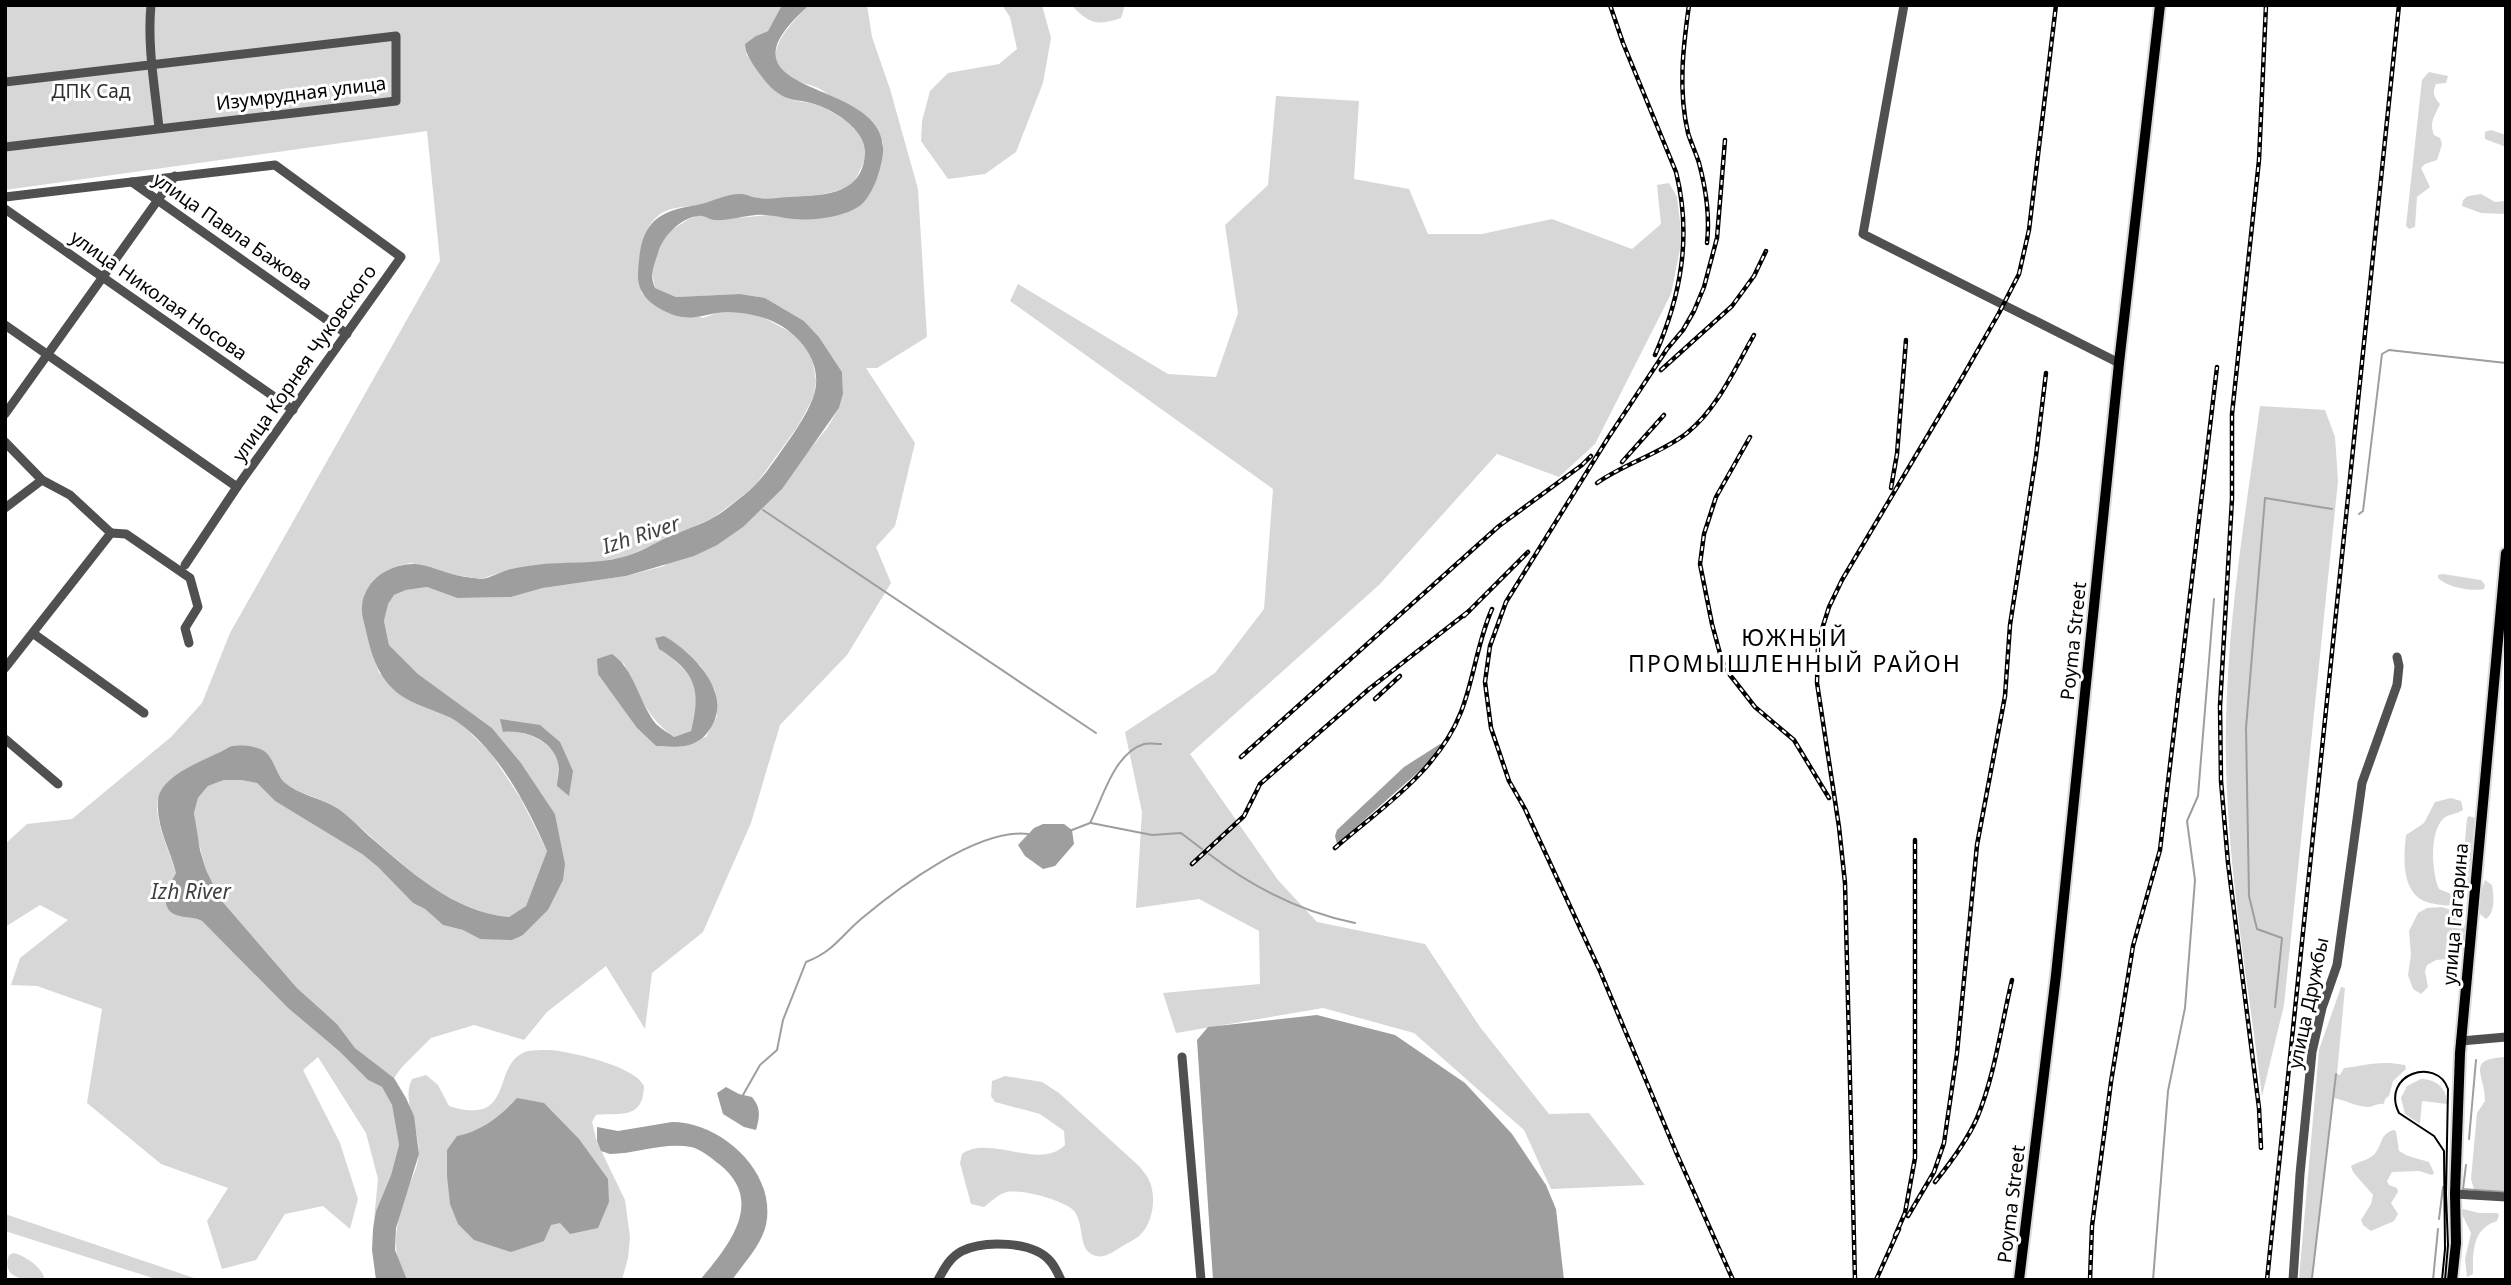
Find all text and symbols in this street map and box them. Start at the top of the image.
street label: Изумрудная улица [215,70,387,116]
park label: ДПК Сад [52,78,131,104]
street label: улица Павла Бажова [148,166,318,296]
street label: улица Николая Носова [65,224,253,366]
street label: улица Корнея Чуковского [226,259,382,467]
water label: Izh River [597,508,685,560]
street label: Poyma Street [2054,580,2092,701]
district label: ЮЖНЫЙ ПРОМЫШЛЕННЫЙ РАЙОН [1628,621,1962,679]
street label: улица Гагарина [2436,842,2474,986]
water label: Izh River [150,877,233,905]
street label: улица Дружбы [2281,935,2335,1071]
street label: Poyma Street [1991,1143,2031,1265]

